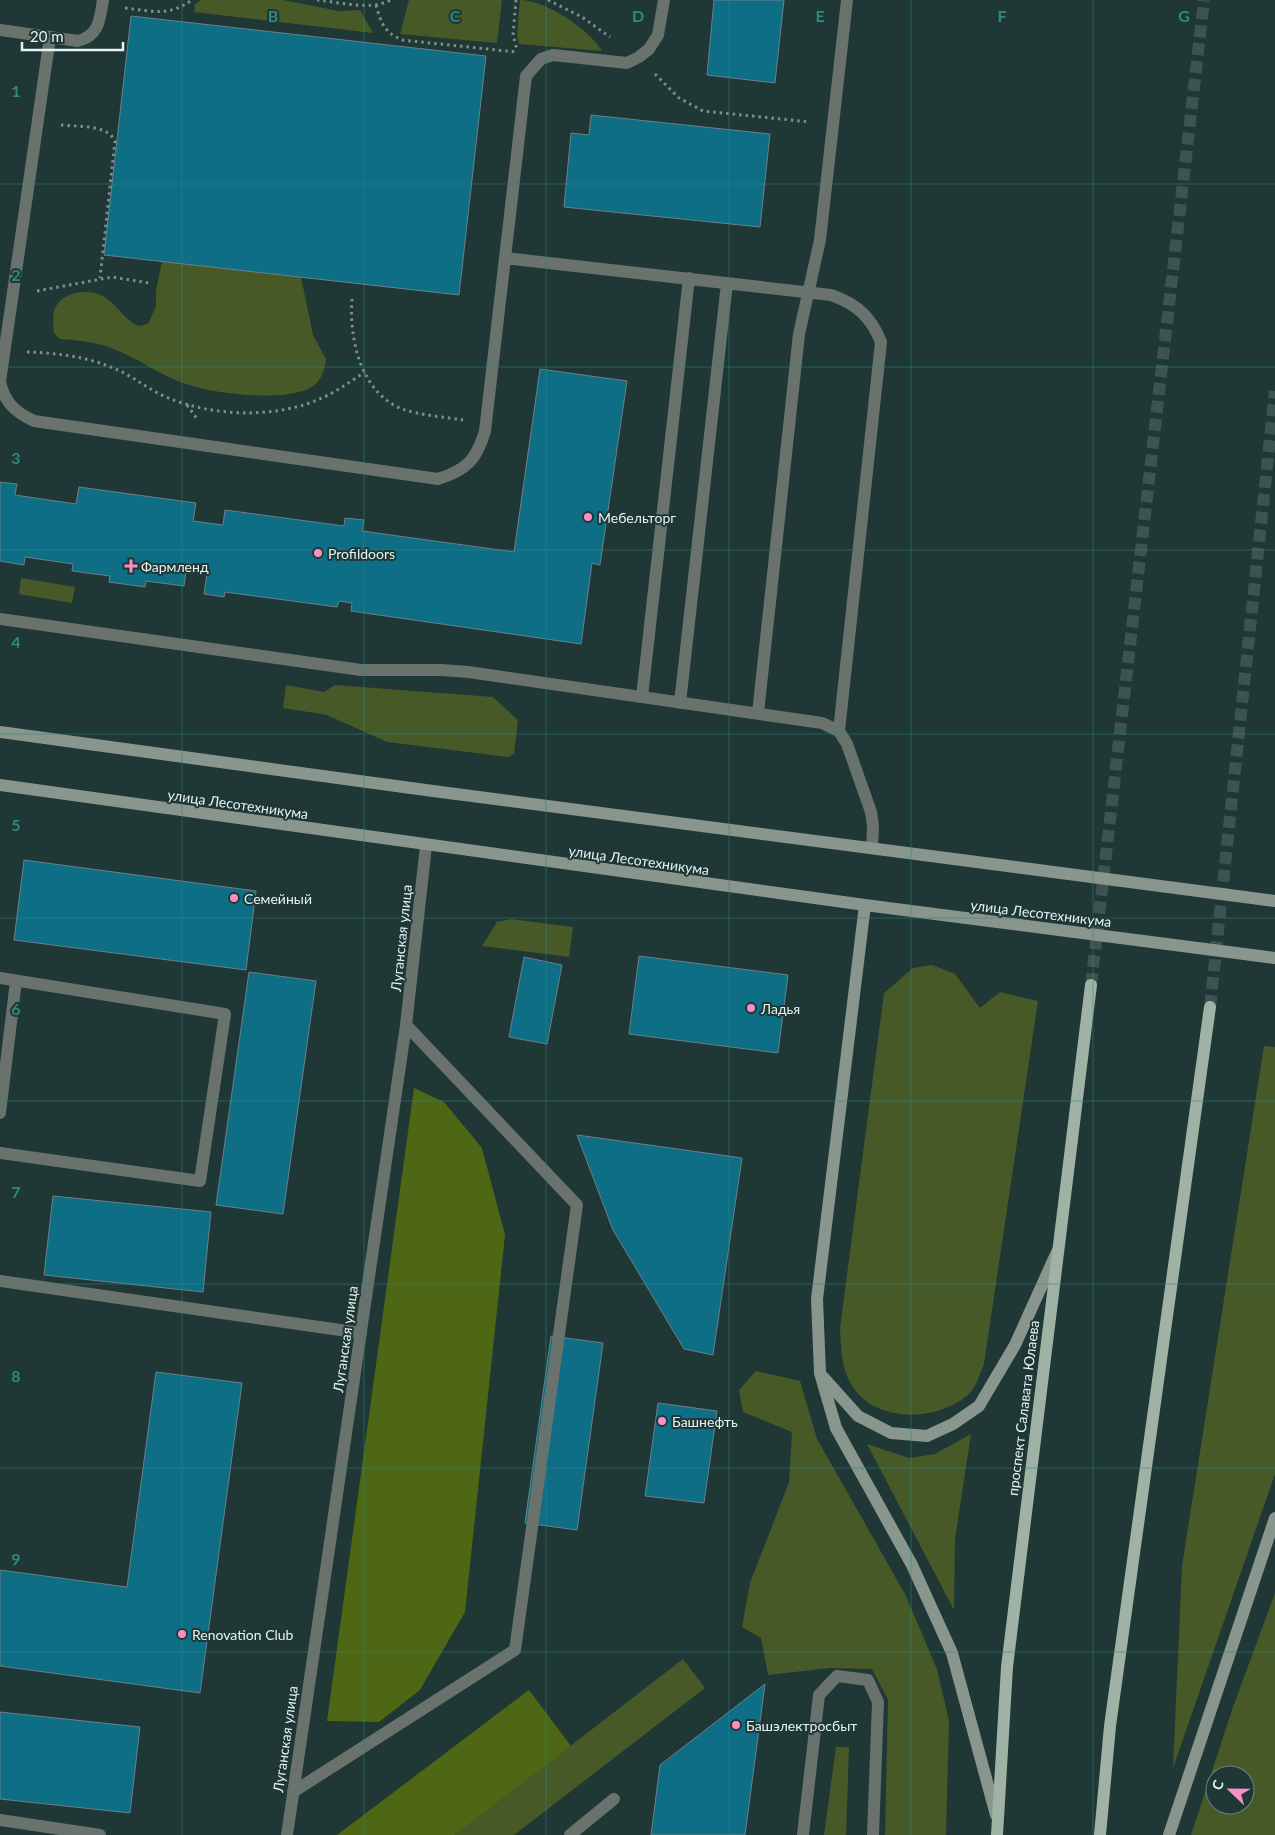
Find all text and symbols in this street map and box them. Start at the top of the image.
text: B [268,6,278,25]
text: C [450,6,461,25]
text: D [632,6,644,25]
text: E [815,6,825,25]
text: F [997,6,1007,25]
text: G [1178,6,1190,25]
scale bar [22,20,124,52]
text: 20 m [30,27,64,45]
text: 1 [11,81,21,100]
text: 2 [11,265,21,284]
text: 3 [11,448,21,467]
place label: Мебельторг [598,509,676,526]
marker: Мебельторг [582,511,594,523]
place label: Profildoors [328,545,395,562]
marker: Profildoors [312,547,324,559]
place label: Фармленд [141,558,209,575]
marker: Фармленд [125,560,137,572]
text: 4 [11,632,21,651]
street label: улица Лесотехникума [167,786,309,822]
text: 5 [11,815,21,834]
street label: улица Лесотехникума [568,842,710,878]
street label: Луганская улица [387,884,415,993]
place label: Семейный [244,890,312,907]
marker: Семейный [228,892,240,904]
street label: улица Лесотехникума [970,896,1112,930]
text: 6 [11,999,21,1018]
place label: Ладья [760,1000,800,1017]
marker: Ладья [745,1002,757,1014]
text: 7 [11,1182,21,1201]
street label: Луганская улица [329,1285,361,1394]
street label: проспект Салавата Юлаева [1004,1319,1042,1497]
text: 8 [11,1366,21,1385]
place label: Башнефть [672,1413,738,1430]
marker: Башнефть [656,1415,668,1427]
text: 9 [11,1549,21,1568]
place label: Renovation Club [192,1626,294,1643]
marker: Renovation Club [176,1628,188,1640]
street label: Луганская улица [269,1685,301,1794]
place label: Башэлектросбыт [746,1717,857,1734]
marker: Башэлектросбыт [730,1719,742,1731]
north arrow [1205,1765,1255,1815]
text: С [1208,1777,1227,1792]

